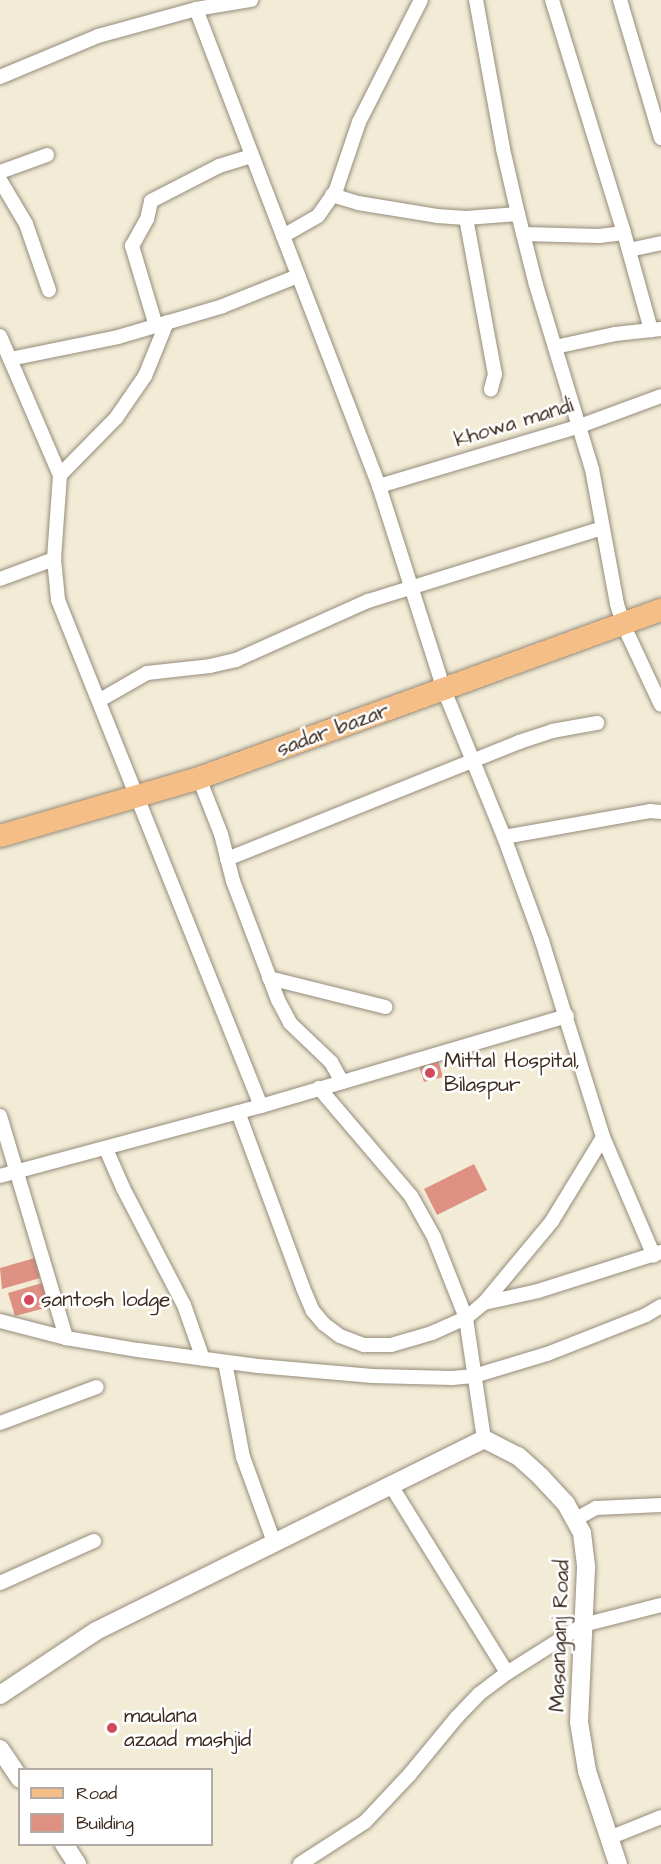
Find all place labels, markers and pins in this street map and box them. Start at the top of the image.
place label: Mittal Hospital, Bilaspur [444,1048,580,1098]
marker: Mittal Hospital, Bilaspur [421,1064,439,1082]
place label: santosh lodge [41,1287,170,1313]
marker: santosh lodge [22,1293,36,1307]
place label: maulana azaad mashjid [124,1703,251,1753]
marker: maulana azaad mashjid [105,1721,119,1735]

